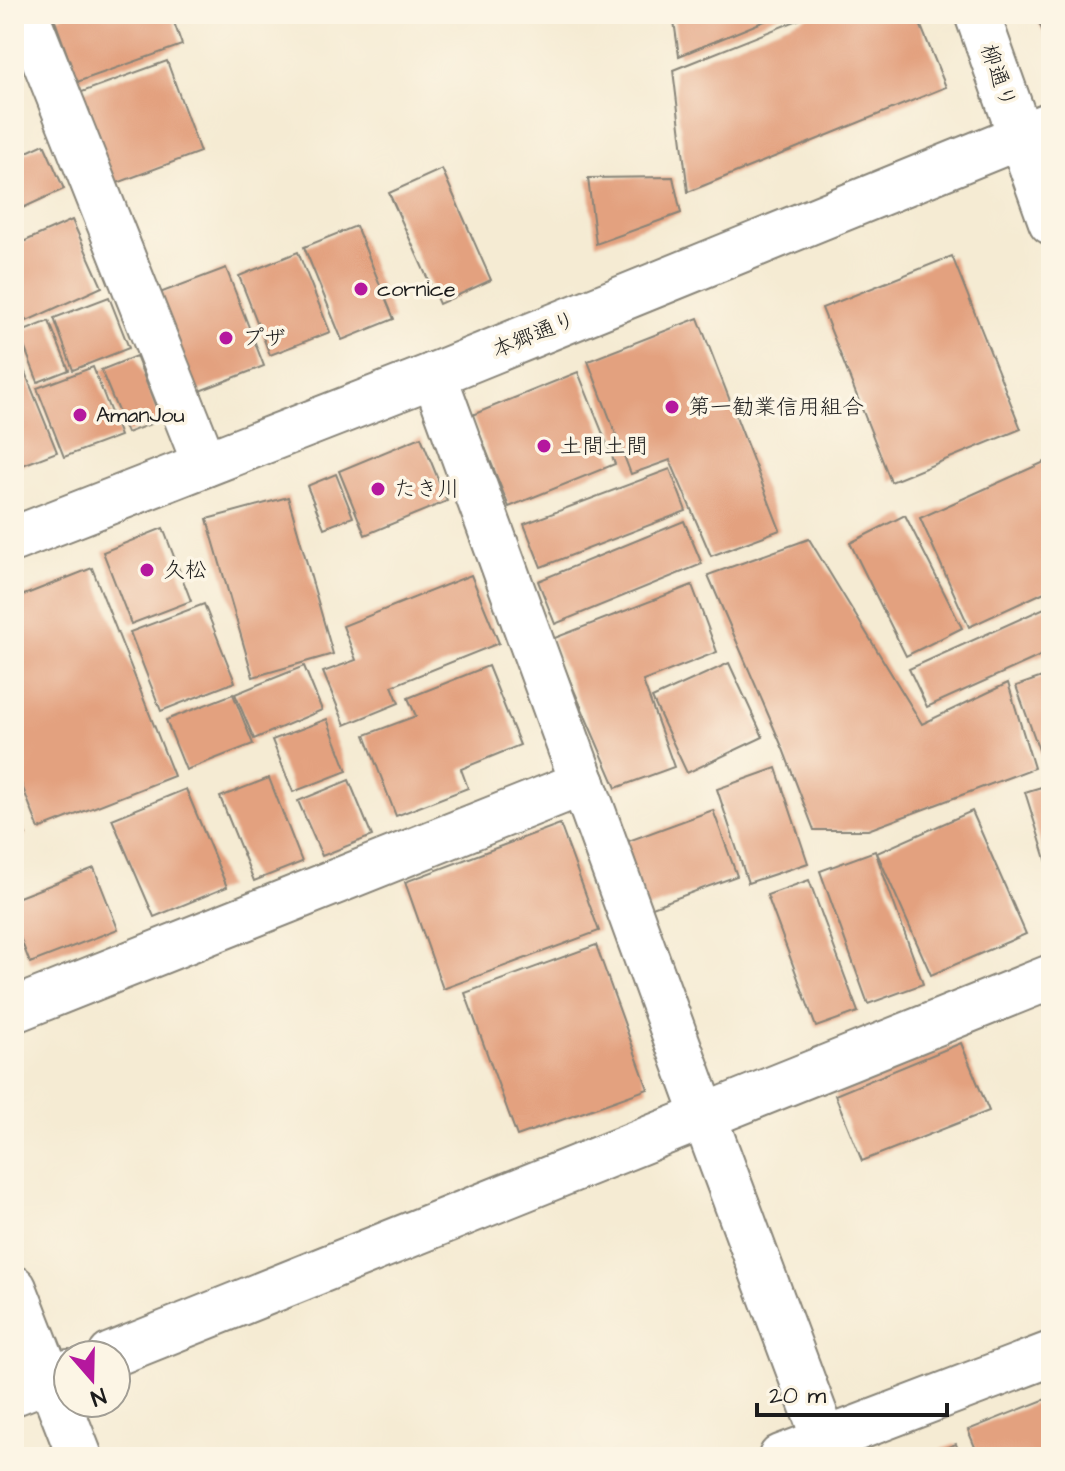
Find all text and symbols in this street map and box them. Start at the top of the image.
street label: 柳通り [973,40,1023,112]
place label: cornice [377,274,456,305]
marker: cornice [352,280,370,298]
street label: 本郷通り [487,304,581,366]
place label: プザ [242,323,286,354]
marker: プザ [217,329,235,347]
place label: 第一勧業信用組合 [688,392,864,423]
marker: 第一勧業信用組合 [663,398,681,416]
place label: AmanJou [96,400,185,431]
marker: AmanJou [71,406,89,424]
place label: 土間土間 [560,431,648,462]
marker: 土間土間 [535,437,553,455]
place label: たき川 [394,474,460,505]
marker: たき川 [369,480,387,498]
place label: 久松 [163,555,207,586]
marker: 久松 [138,561,156,579]
north arrow [52,1339,132,1419]
scale bar [757,1367,947,1417]
text: N [86,1379,110,1413]
text: 20 m [769,1379,826,1413]

